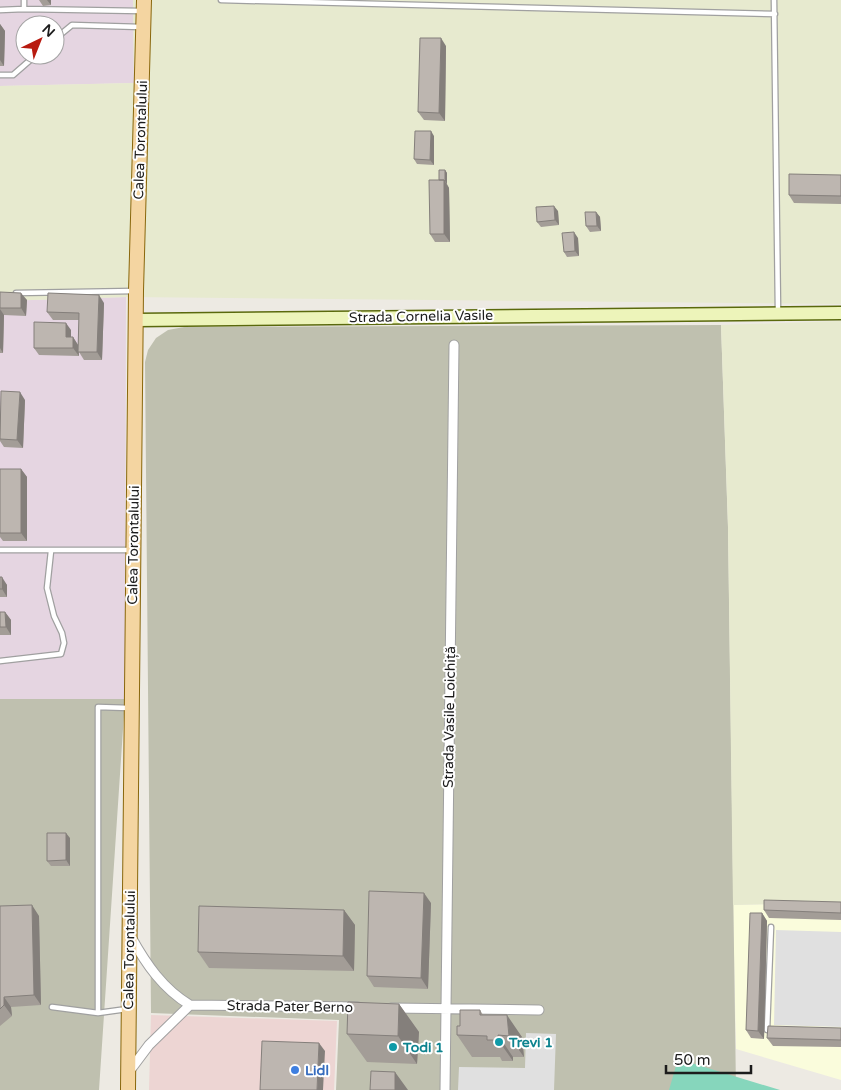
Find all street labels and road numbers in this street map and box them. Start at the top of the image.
street label: Calea Torontalului [130,80,151,200]
street label: Strada Cornelia Vasile [349,307,493,326]
street label: Calea Torontalului [124,485,143,605]
street label: Strada Vasile Loichiță [440,646,459,788]
street label: Calea Torontalului [120,890,139,1010]
street label: Strada Pater Berno [227,997,353,1016]

